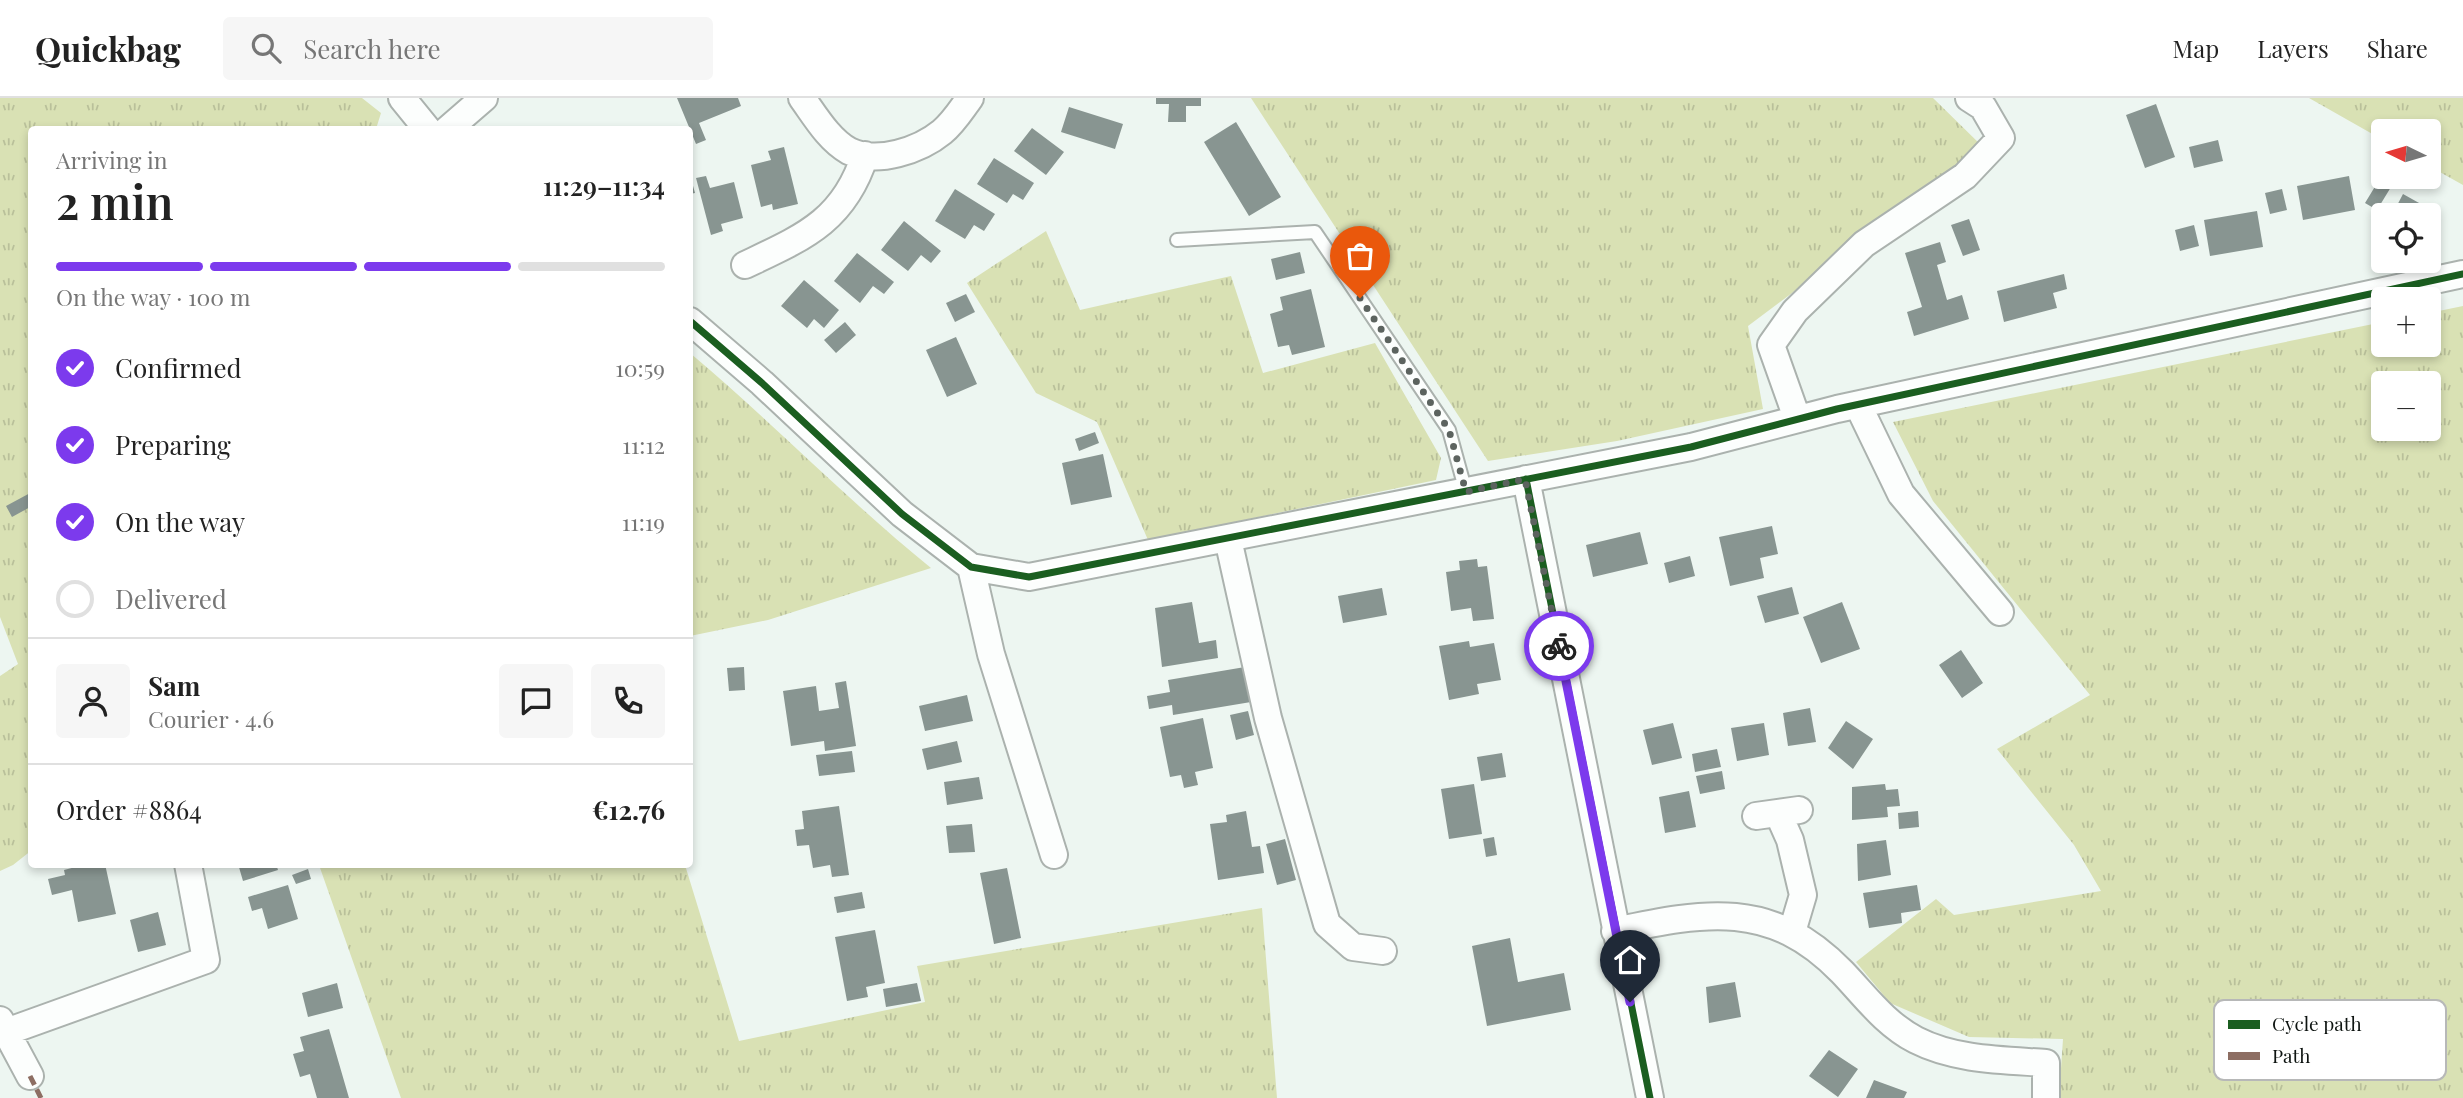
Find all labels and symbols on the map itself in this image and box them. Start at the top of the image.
north arrow [2371,119,2441,189]
pin [1330,226,1390,298]
courier [1524,611,1594,681]
pin [1600,930,1660,1002]
legend [2214,1000,2446,1080]
text: Cycle path [2272,1010,2362,1036]
text: Path [2272,1042,2310,1068]

